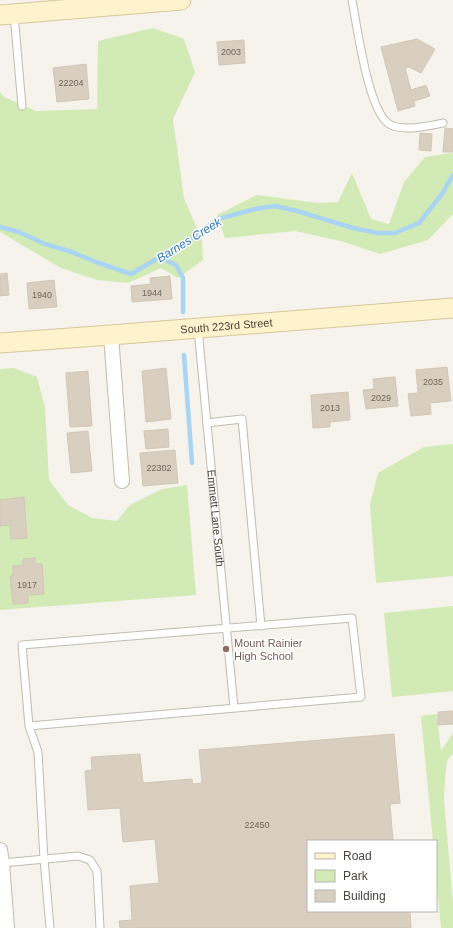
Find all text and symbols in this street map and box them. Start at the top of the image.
house number: 2003 [221,47,241,57]
house number: 22204 [58,78,84,88]
water label: Barnes Creek [154,214,225,265]
house number: 1944 [142,288,162,298]
house number: 1940 [32,290,52,300]
street label: South 223rd Street [180,316,273,336]
house number: 2035 [423,377,443,387]
house number: 2029 [371,393,391,403]
house number: 2013 [320,403,340,413]
house number: 22302 [146,463,172,473]
street label: Emmett Lane South [205,469,227,567]
house number: 1917 [17,580,37,590]
place label: Mount Rainier High School [234,637,303,662]
marker: Mount Rainier High School [221,644,231,654]
house number: 22450 [244,820,270,830]
legend [307,840,437,912]
text: Road [343,849,372,863]
text: Park [343,869,369,883]
text: Building [343,889,386,903]

